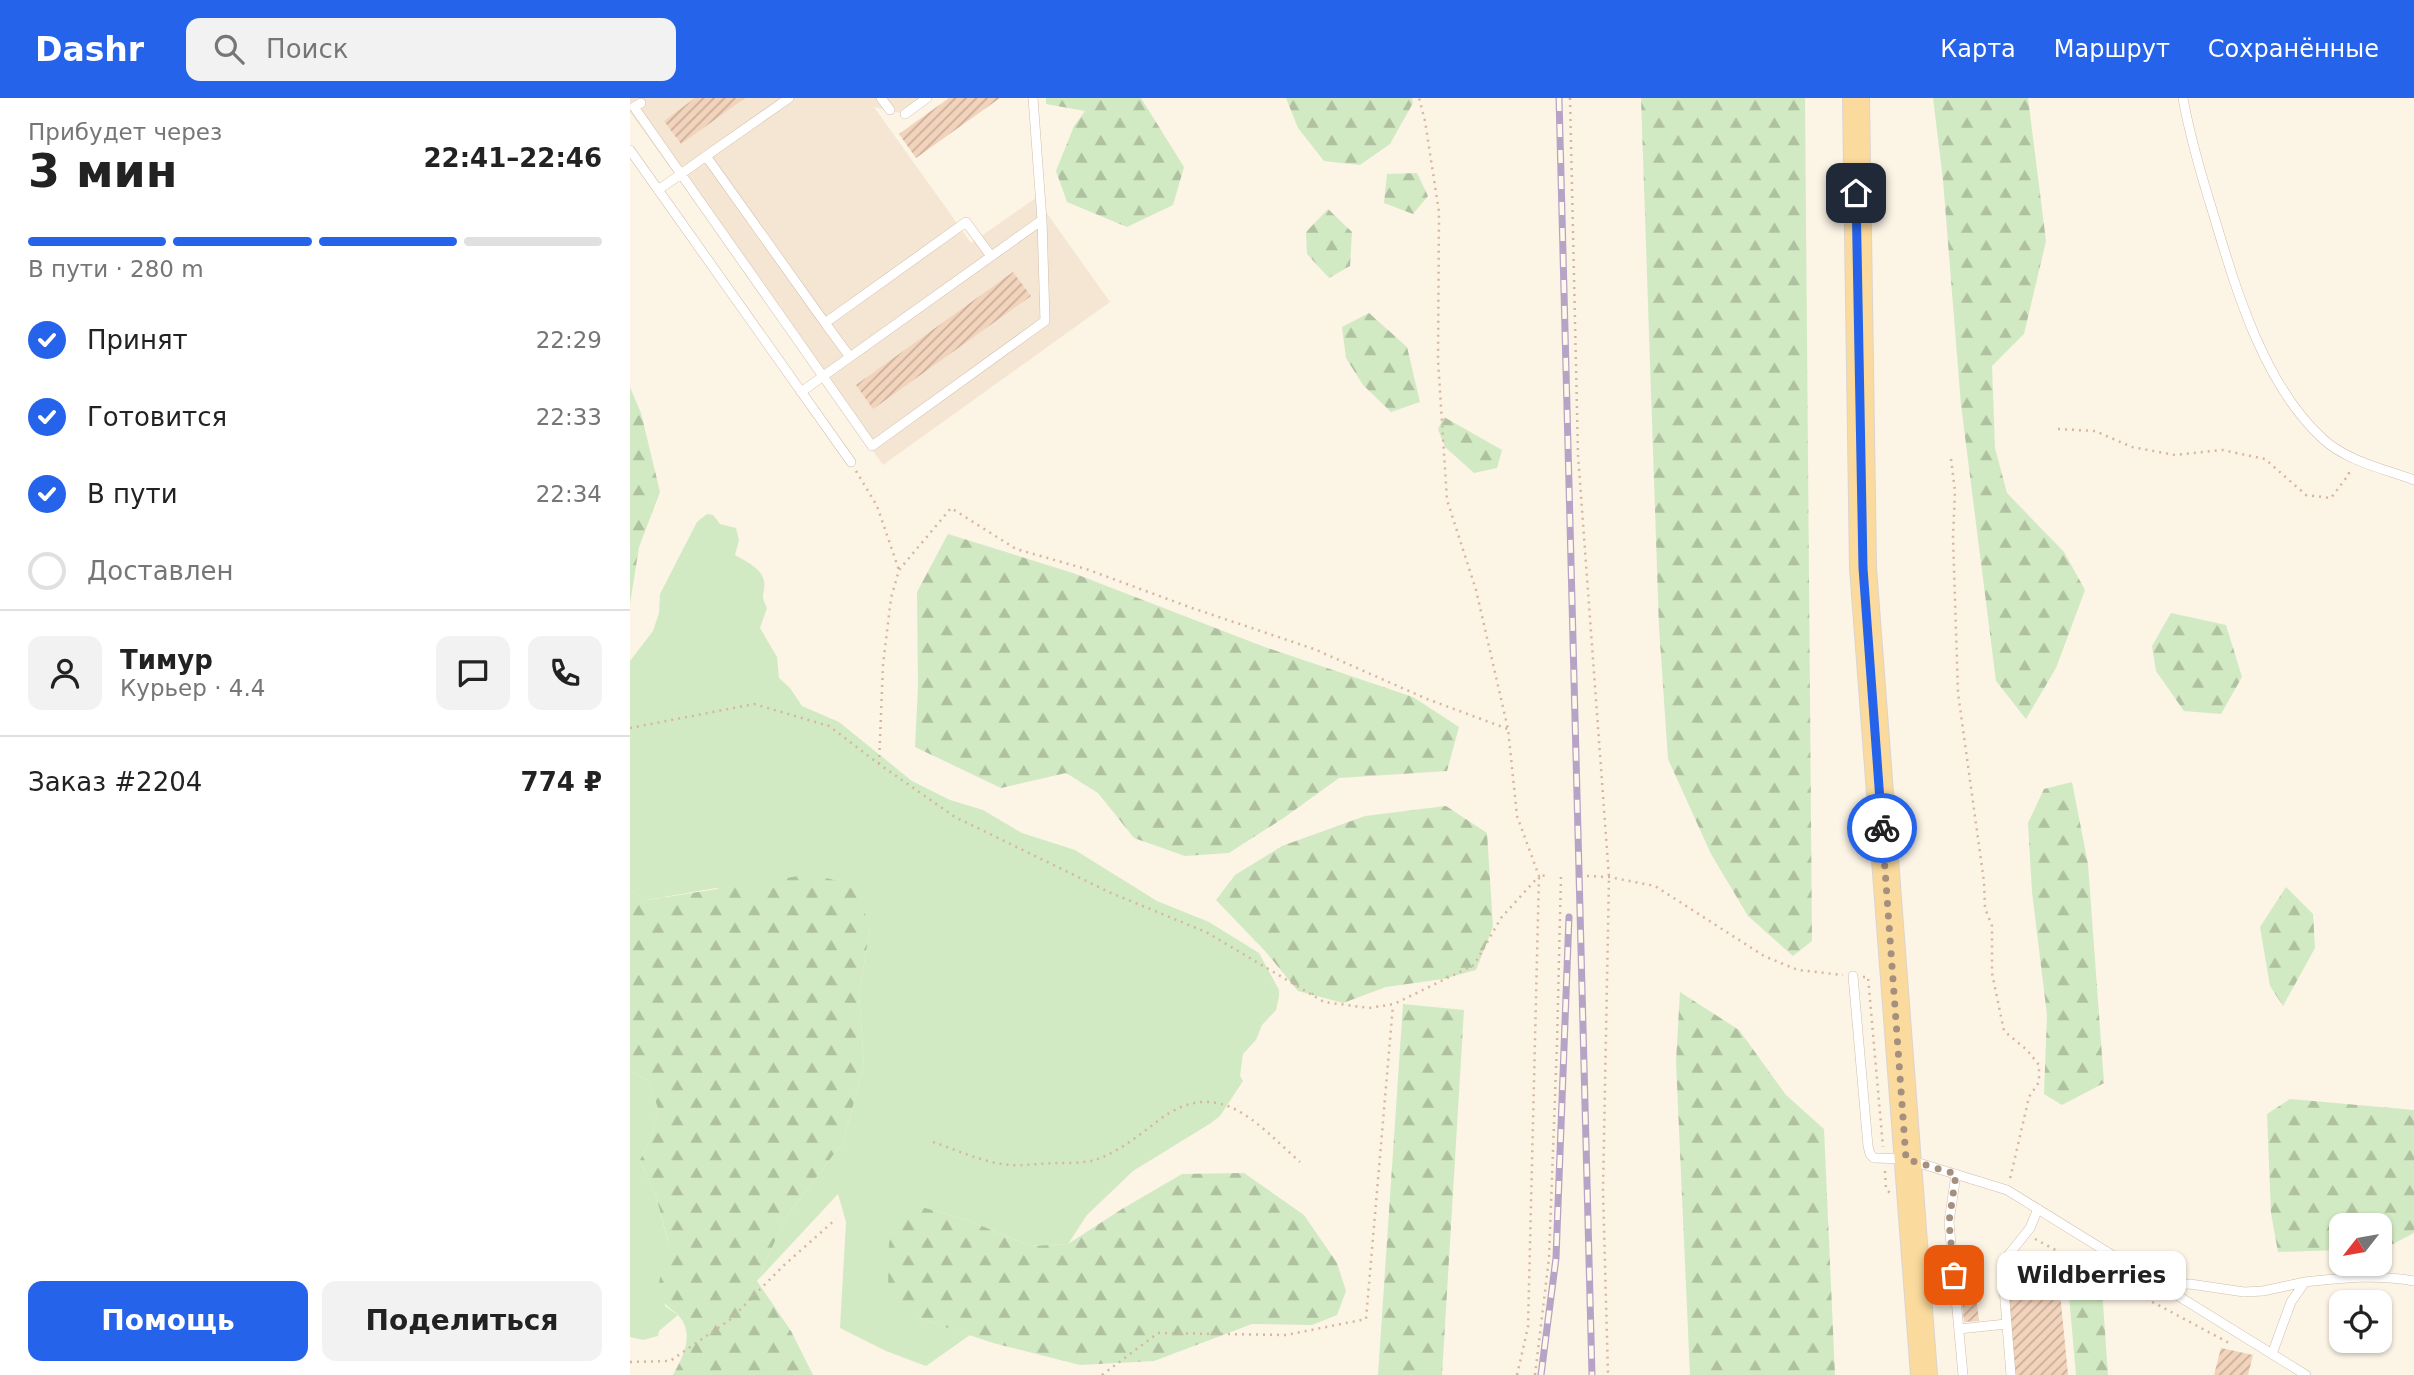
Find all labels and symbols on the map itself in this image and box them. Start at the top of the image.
pin [1826,163,1886,223]
courier [1847,793,1917,863]
north arrow [2329,1213,2392,1276]
pin [1924,1245,1984,1305]
callout: Wildberries [1996,1250,2185,1300]

